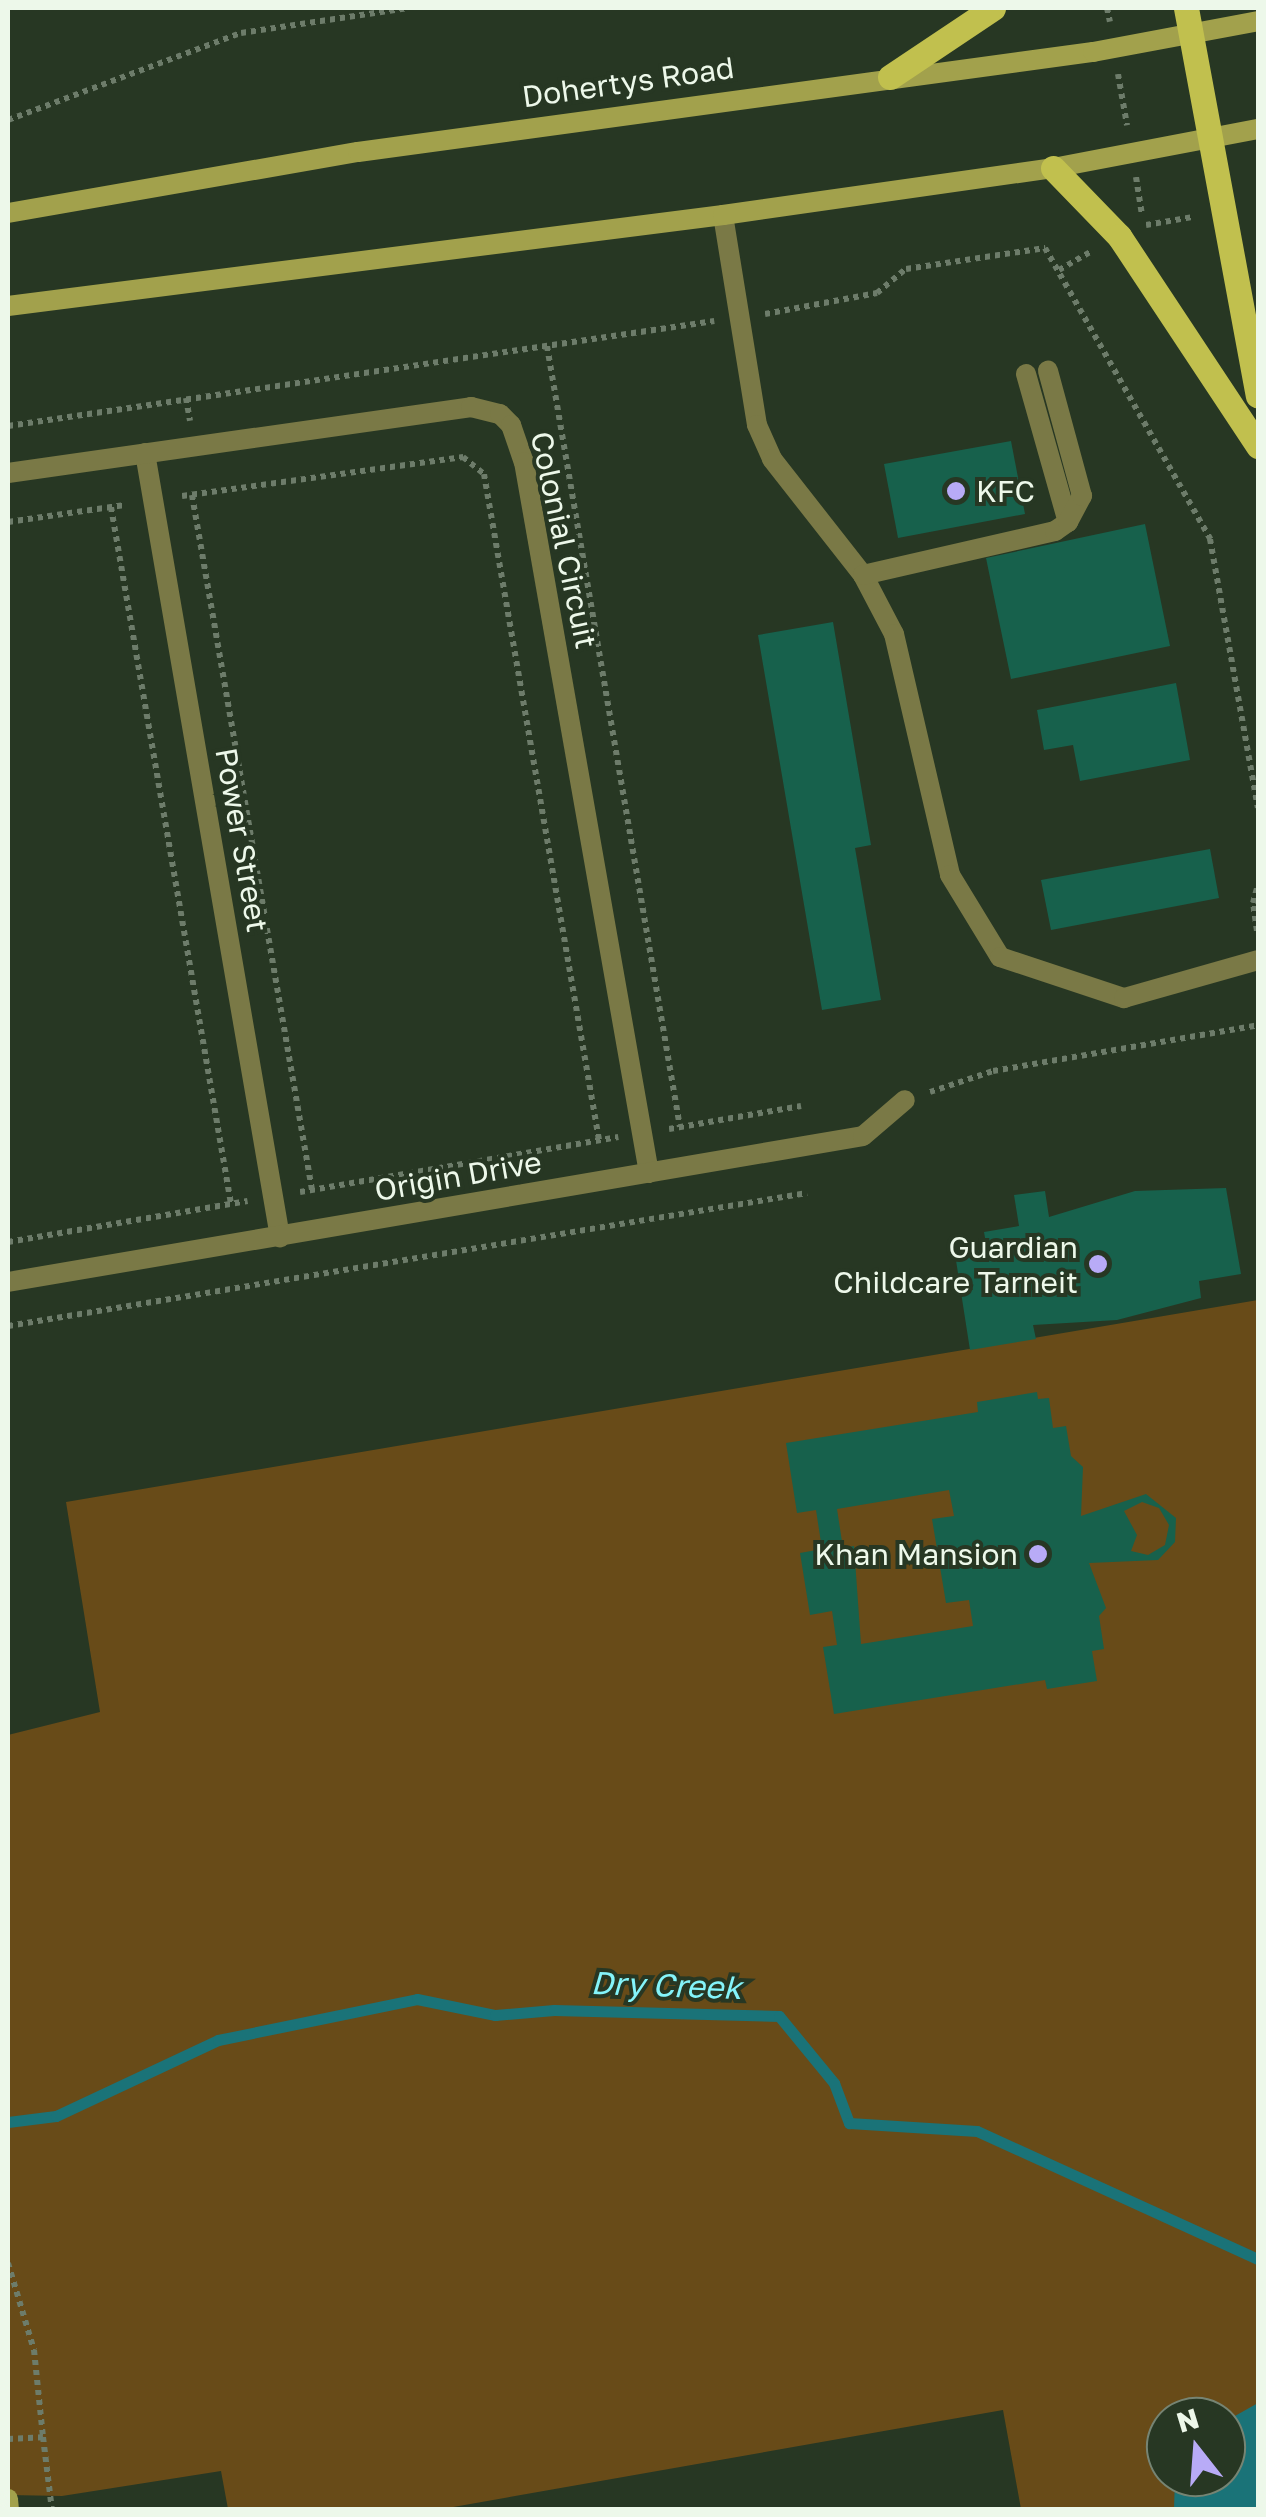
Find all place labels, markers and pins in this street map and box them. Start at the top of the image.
place label: KFC [976,473,1035,509]
marker: KFC [945,480,967,502]
place label: Guardian Childcare Tarneit [833,1229,1078,1300]
marker: Guardian Childcare Tarneit [1087,1253,1109,1275]
place label: Khan Mansion [814,1536,1018,1572]
marker: Khan Mansion [1027,1543,1049,1565]

